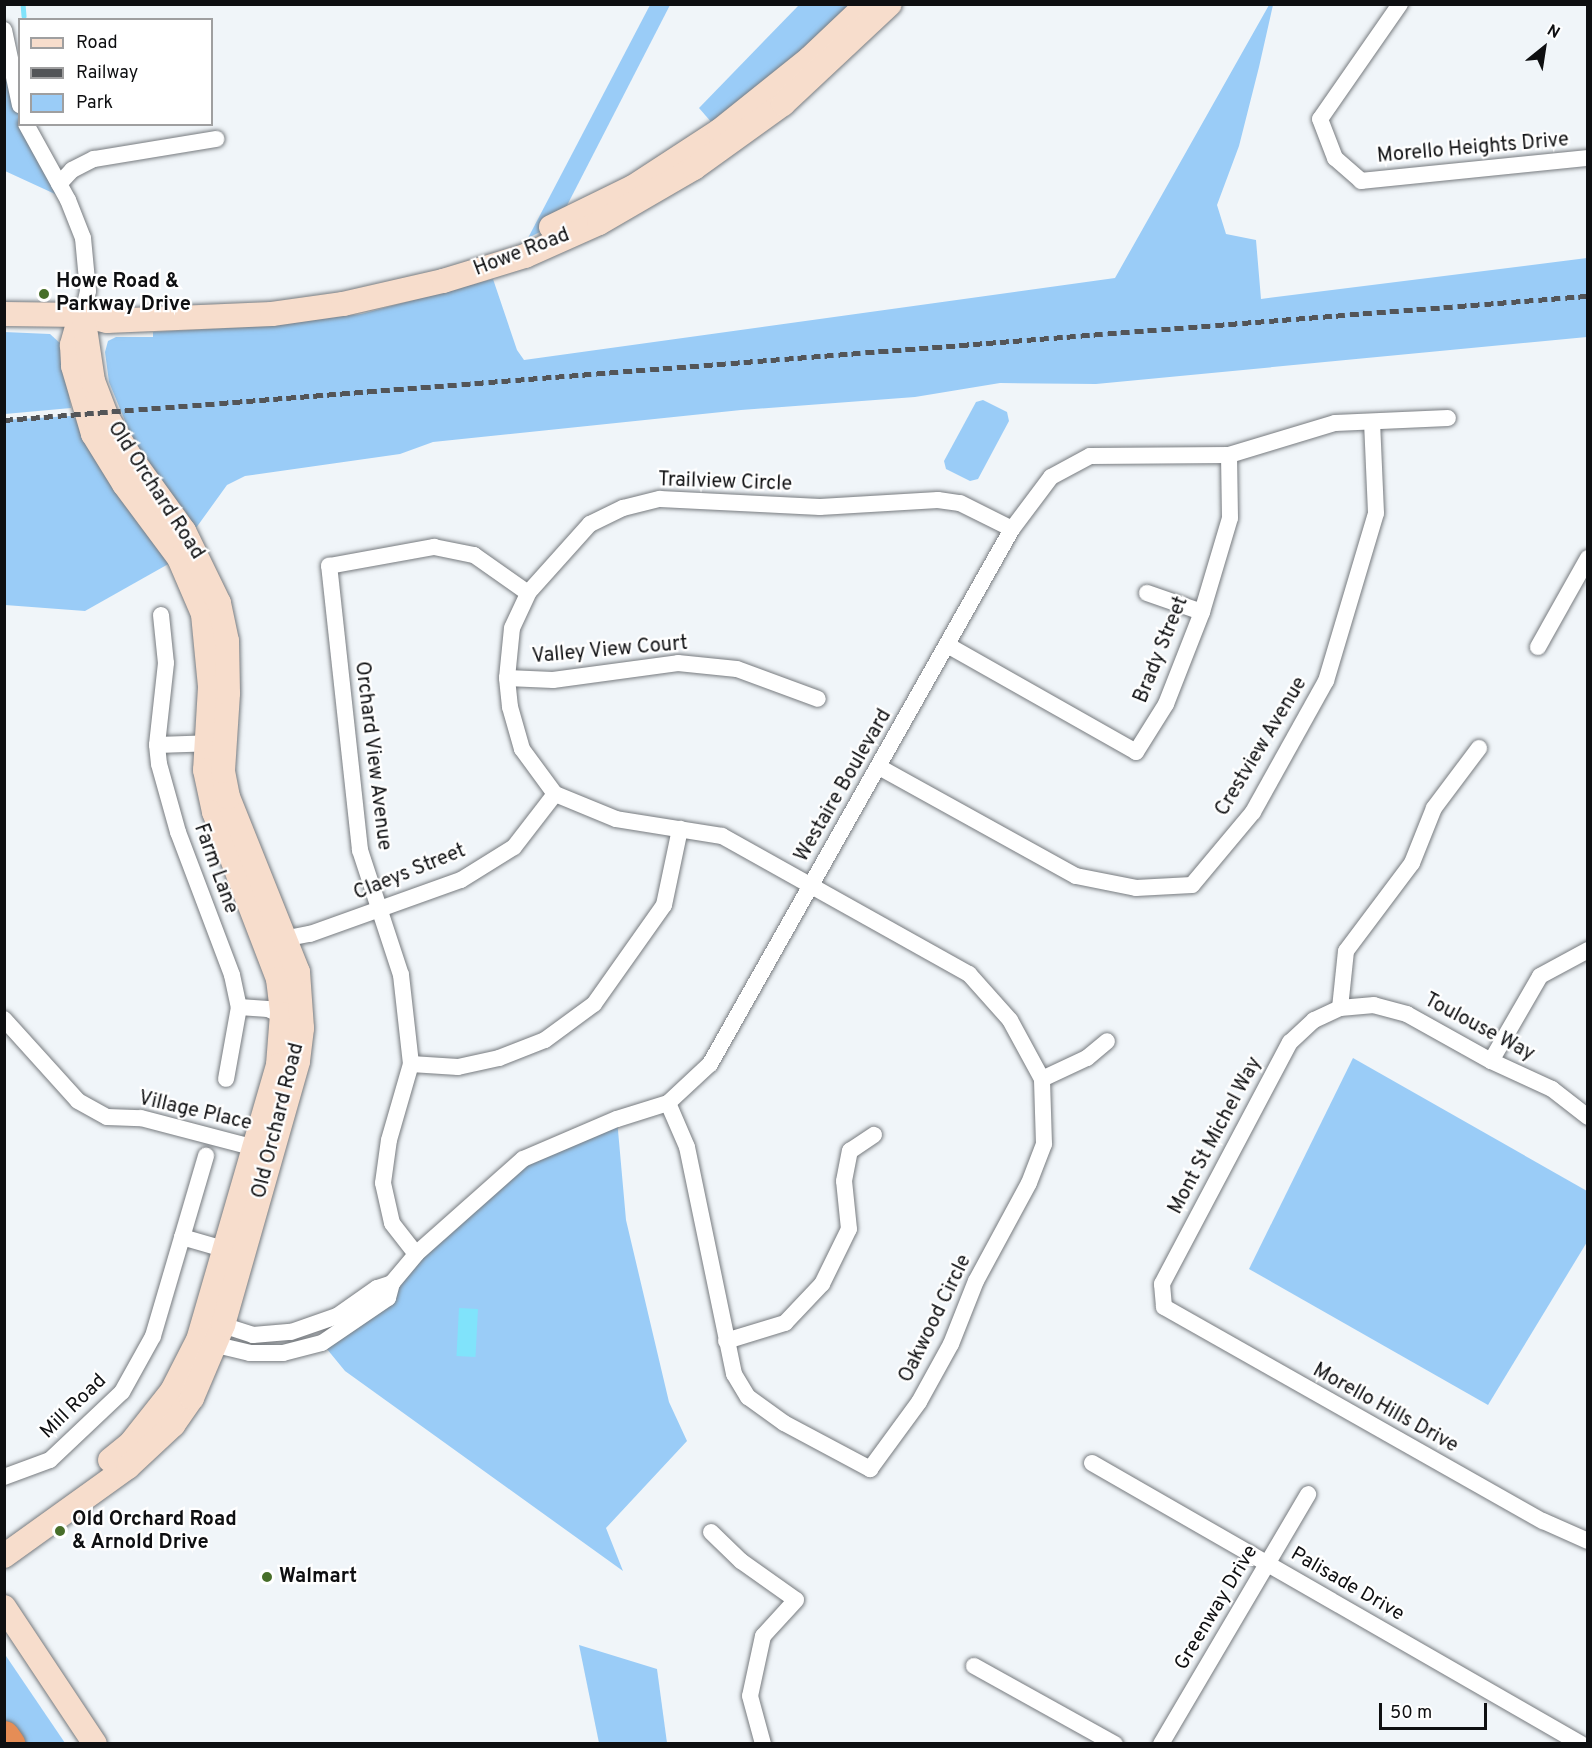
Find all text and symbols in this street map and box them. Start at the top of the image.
legend [18,18,213,126]
north arrow [1514,18,1574,78]
text: N [1543,21,1563,44]
text: Road [76,32,118,55]
text: Railway [76,62,138,85]
text: Park [76,92,113,115]
street label: Morello Heights Drive [1376,129,1570,169]
street label: Howe Road [471,224,573,282]
place label: Howe Road & Parkway Drive [56,270,191,317]
marker: Howe Road & Parkway Drive [37,287,51,301]
street label: Old Orchard Road [102,418,208,564]
street label: Trailview Circle [657,469,793,497]
street label: Brady Street [1130,593,1194,707]
street label: Valley View Court [531,632,689,670]
street label: Orchard View Avenue [348,659,396,853]
street label: Crestview Avenue [1211,673,1313,821]
street label: Westaire Boulevard [791,705,897,867]
street label: Farm Lane [188,821,242,917]
street label: Claeys Street [350,840,470,906]
street label: Toulouse Way [1420,989,1538,1067]
street label: Old Orchard Road [248,1041,310,1201]
street label: Mont St Michel Way [1164,1053,1268,1219]
street label: Village Place [136,1087,254,1137]
street label: Oakwood Circle [895,1251,977,1387]
street label: Morello Hills Drive [1308,1359,1462,1459]
street label: Mill Road [36,1370,112,1444]
place label: Old Orchard Road & Arnold Drive [72,1508,237,1555]
marker: Old Orchard Road & Arnold Drive [53,1524,67,1538]
street label: Greenway Drive [1170,1541,1264,1675]
street label: Palisade Drive [1286,1543,1408,1627]
place label: Walmart [279,1565,357,1589]
marker: Walmart [260,1570,274,1584]
scale bar [1382,1691,1490,1729]
text: 50 m [1390,1702,1432,1725]

